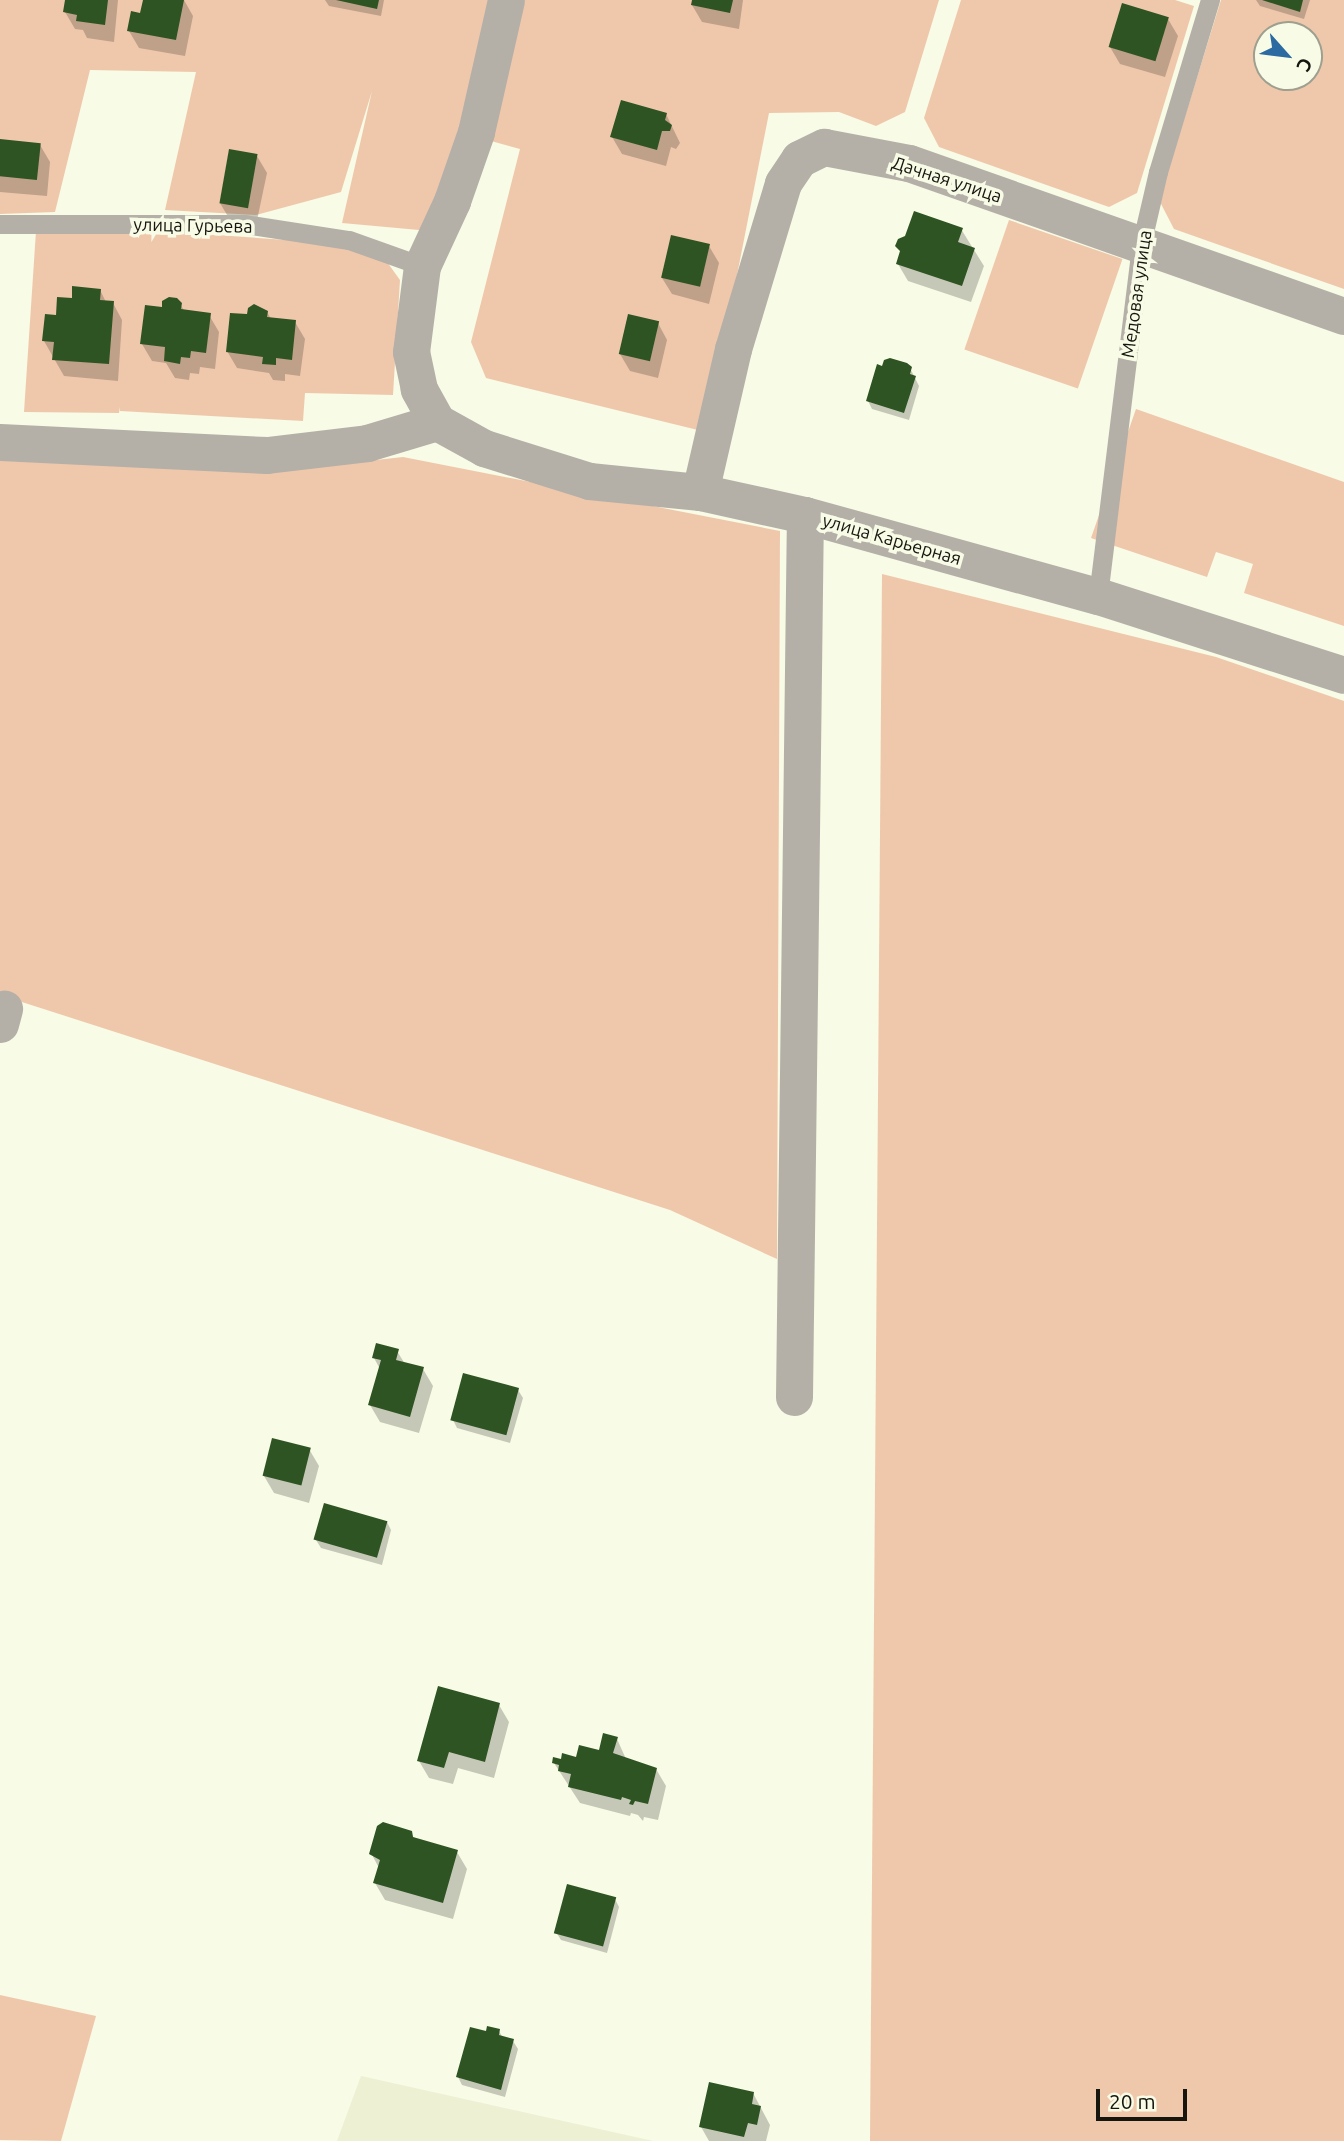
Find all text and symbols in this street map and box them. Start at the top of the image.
north arrow [1253,21,1323,91]
text: С [1292,54,1317,75]
street label: Дачная улица [889,151,1005,207]
street label: улица Гурьева [133,213,253,237]
street label: Медовая улица [1116,229,1156,359]
street label: улица Карьерная [820,509,964,569]
scale bar [1099,2074,1190,2118]
text: 20 m [1109,2089,1156,2113]

